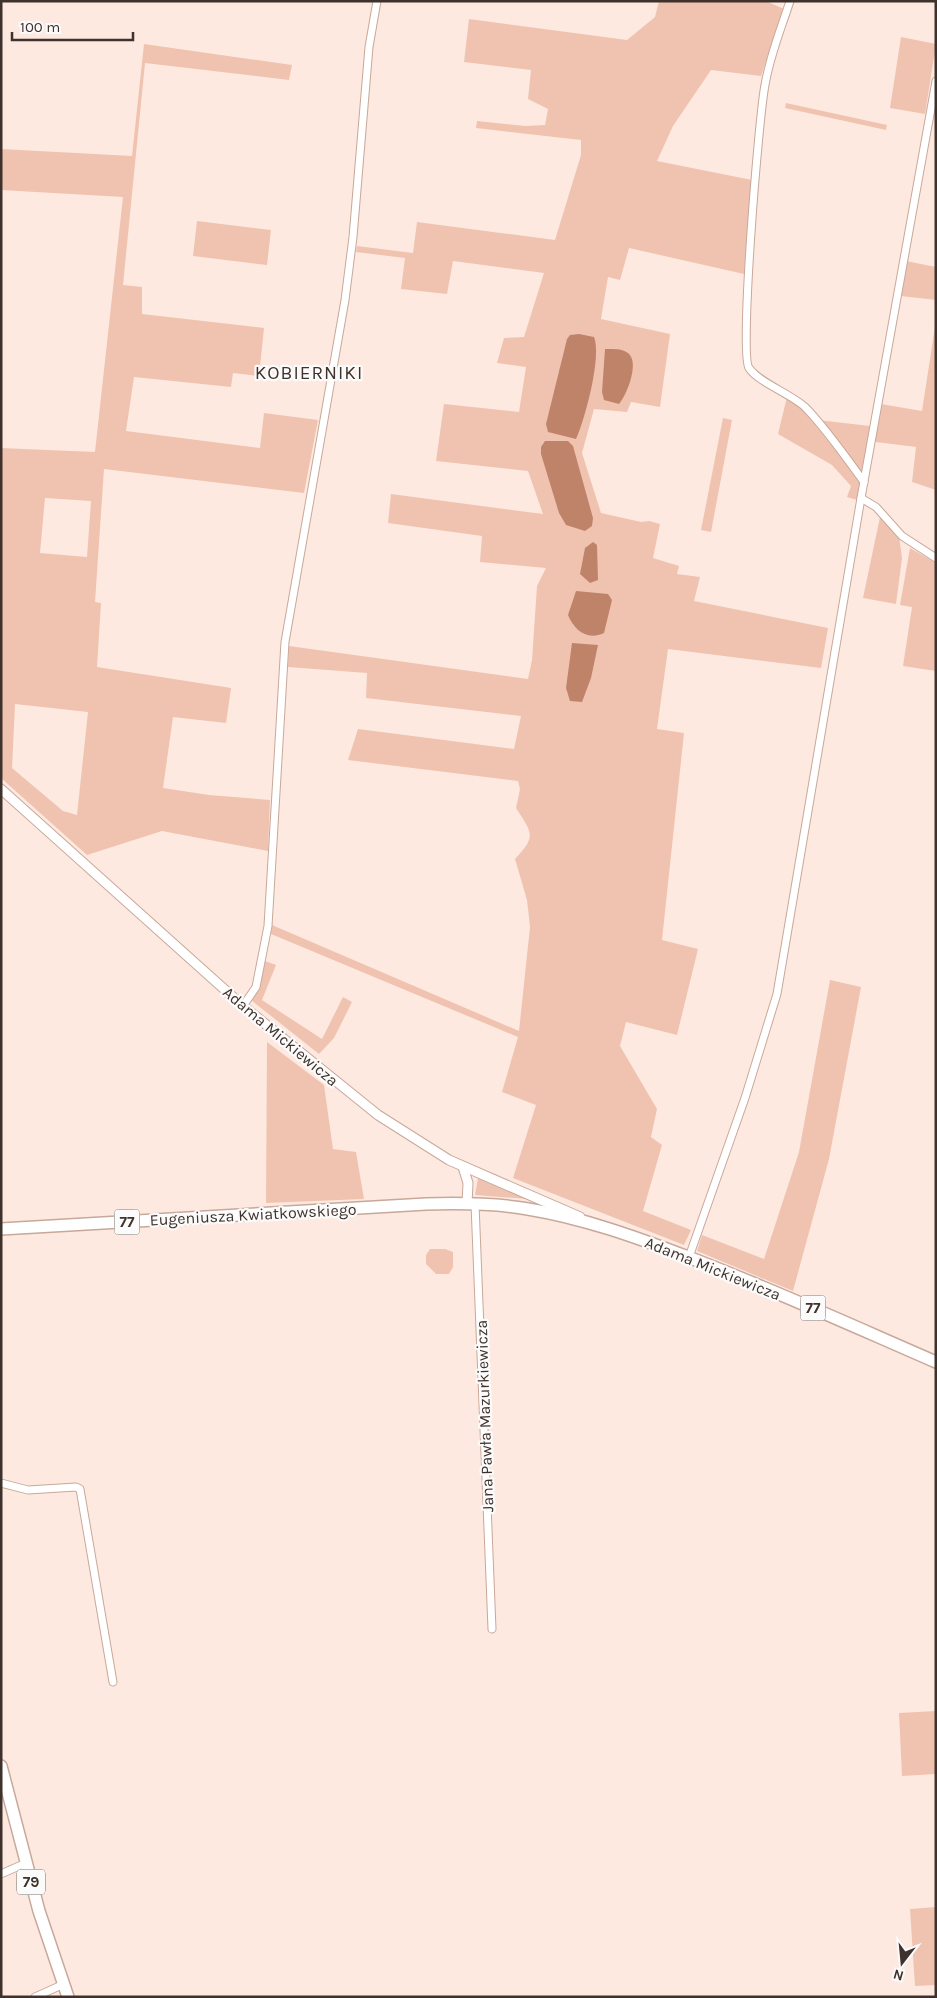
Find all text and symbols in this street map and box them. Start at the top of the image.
scale bar [12,10,134,42]
text: 100 m [20,18,60,36]
district label: KOBIERNIKI [255,362,363,384]
street label: Adama Mickiewicza [219,983,342,1090]
street label: Eugeniusza Kwiatkowskiego [149,1200,357,1229]
road number: 77 [114,1210,140,1234]
street label: Adama Mickiewicza [642,1233,783,1304]
road number: 77 [800,1296,826,1320]
street label: Jana Pawła Mazurkiewicza [472,1320,497,1512]
road number: 79 [17,1870,45,1894]
north arrow [877,1938,927,1988]
text: N [891,1965,906,1985]

